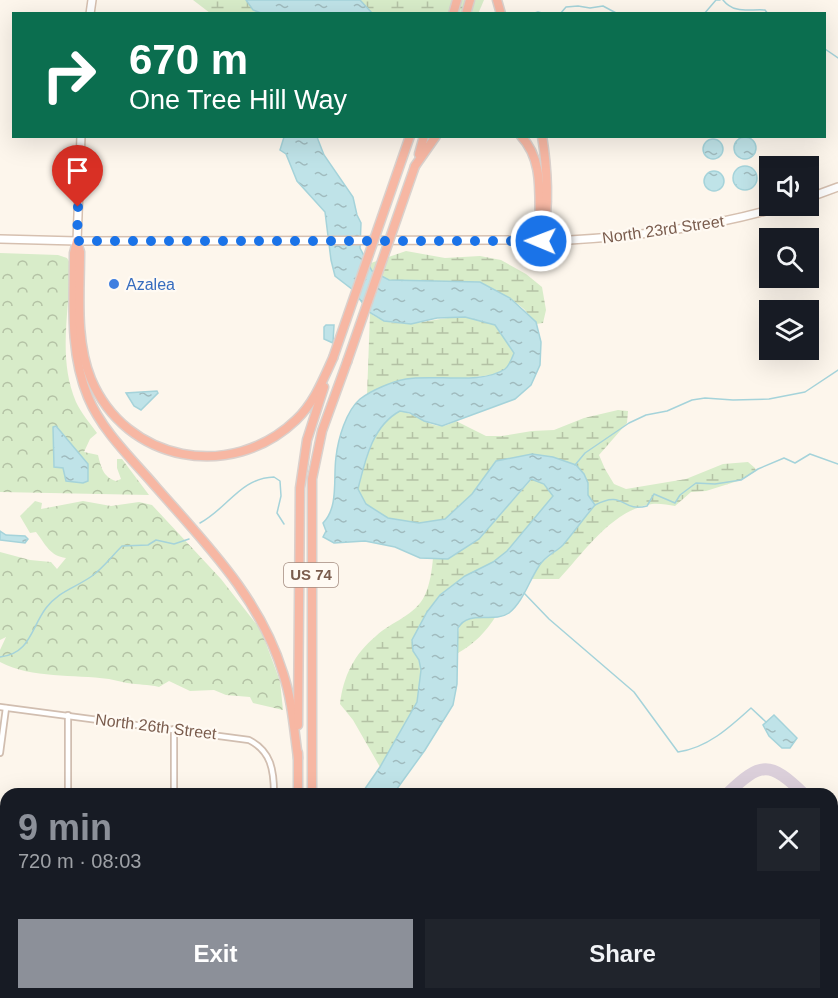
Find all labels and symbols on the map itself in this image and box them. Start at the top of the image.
pin [52,145,103,207]
position arrow [509,209,573,273]
street label: North 23rd Street [601,212,726,246]
place label: Azalea [126,276,175,293]
marker: Azalea [107,277,121,291]
road number: US 74 [284,563,338,587]
street label: North 26th Street [94,711,218,742]

